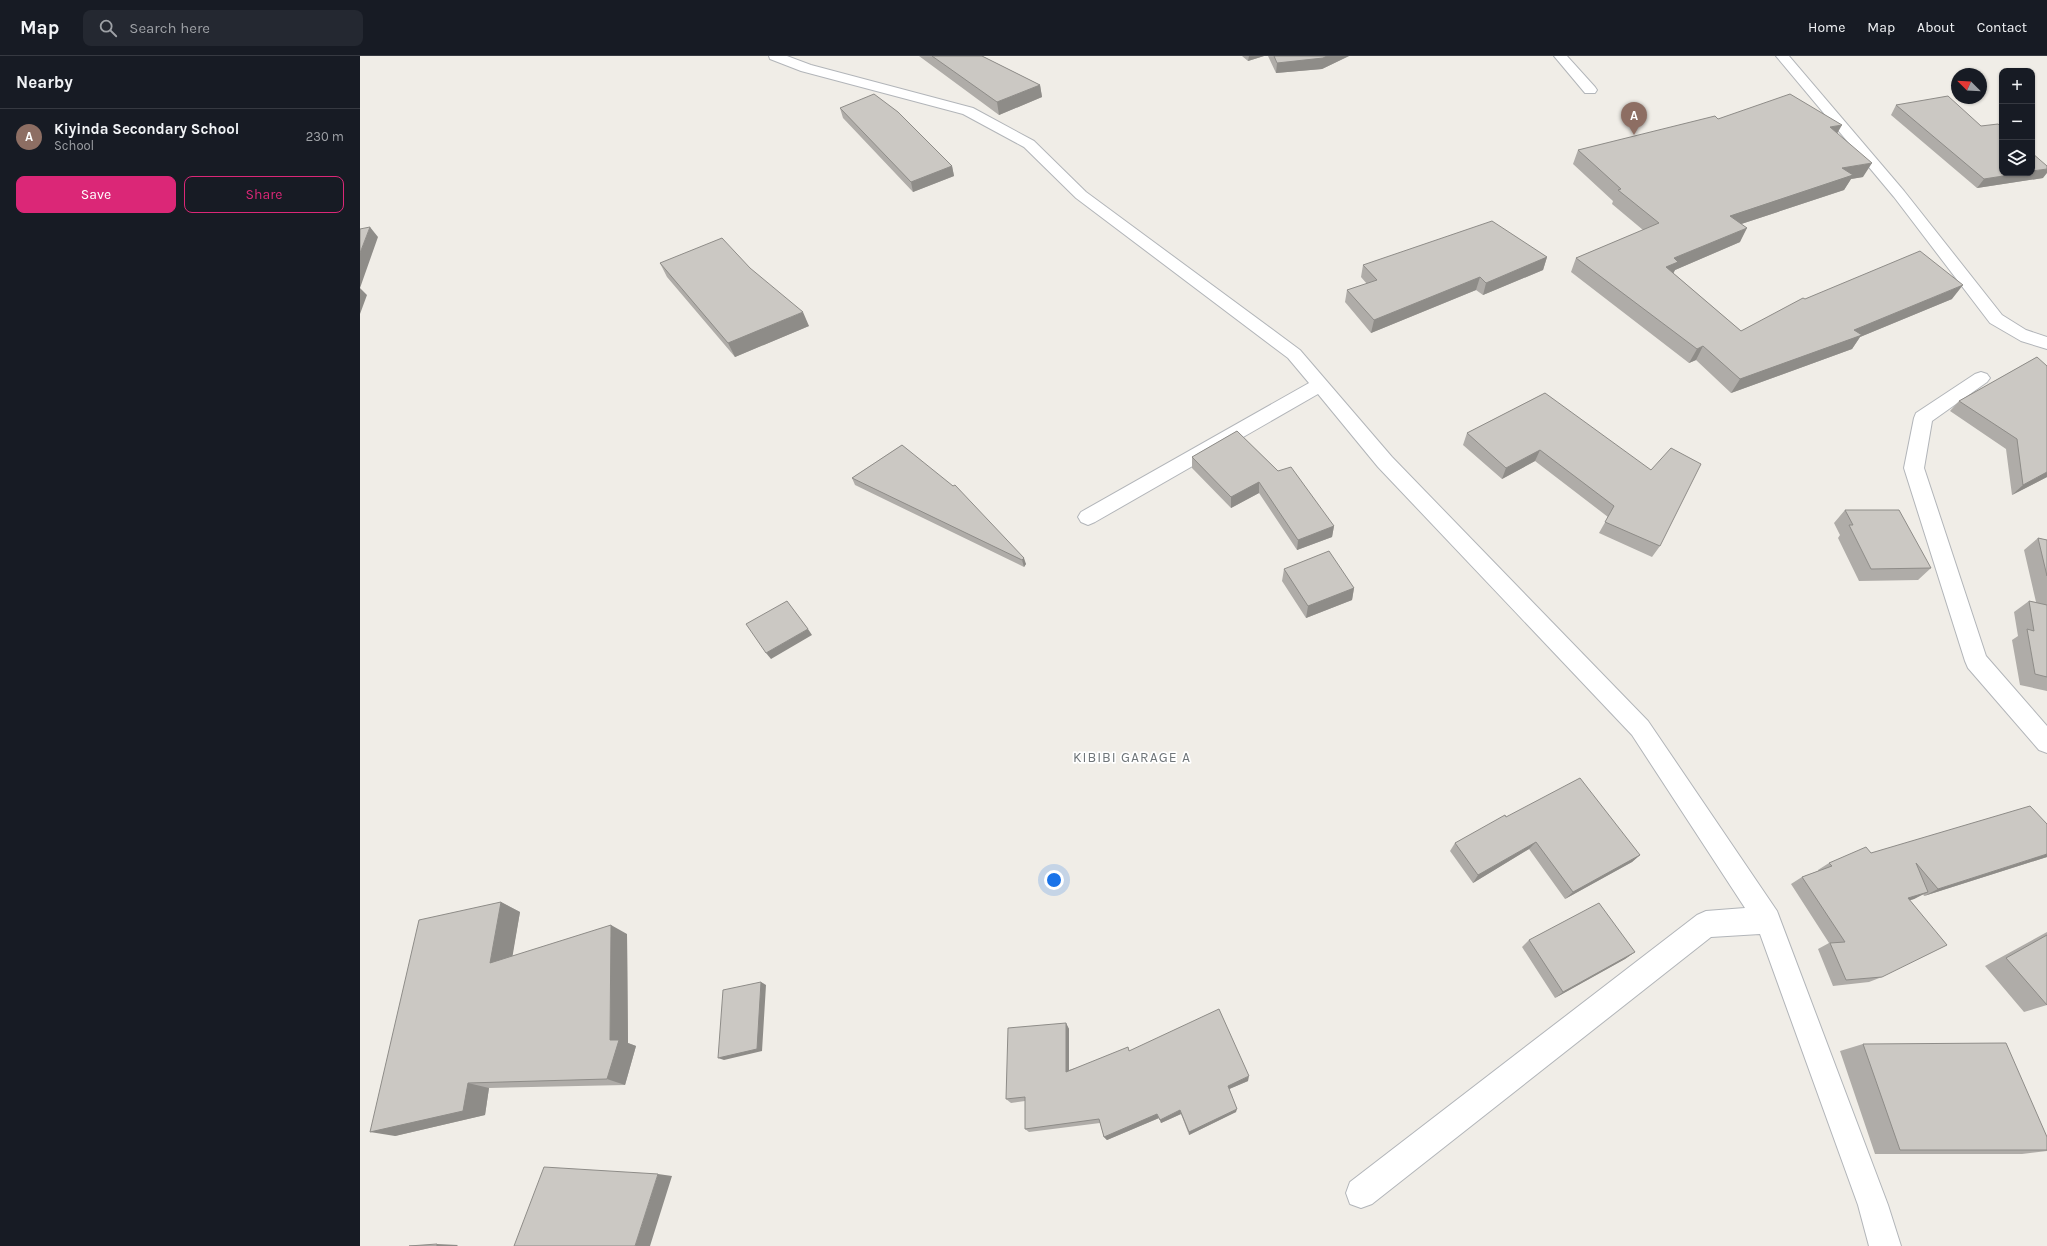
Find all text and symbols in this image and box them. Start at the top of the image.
search box [83,10,363,46]
text: Map [20,17,59,39]
icon: search [97,17,119,39]
text: Search here [129,19,210,37]
text: Home [1808,19,1845,36]
text: Map [1867,19,1895,36]
text: About [1917,19,1955,36]
text: Contact [1977,19,2027,36]
north arrow [1951,68,1987,104]
map controls [1999,68,2035,176]
button: + [1999,68,2035,104]
text: Nearby [16,72,73,92]
pin: A [1621,102,1647,135]
button: − [1999,104,2035,140]
text: Kiyinda Secondary School [54,120,239,138]
text: A [25,129,33,144]
text: 230 m [306,129,344,144]
text: School [54,138,94,153]
button: layers [1999,140,2035,176]
button: Save [16,176,176,213]
button: Share [184,176,344,213]
district label: KIBIBI GARAGE A [1073,749,1191,766]
your location [1044,870,1064,890]

